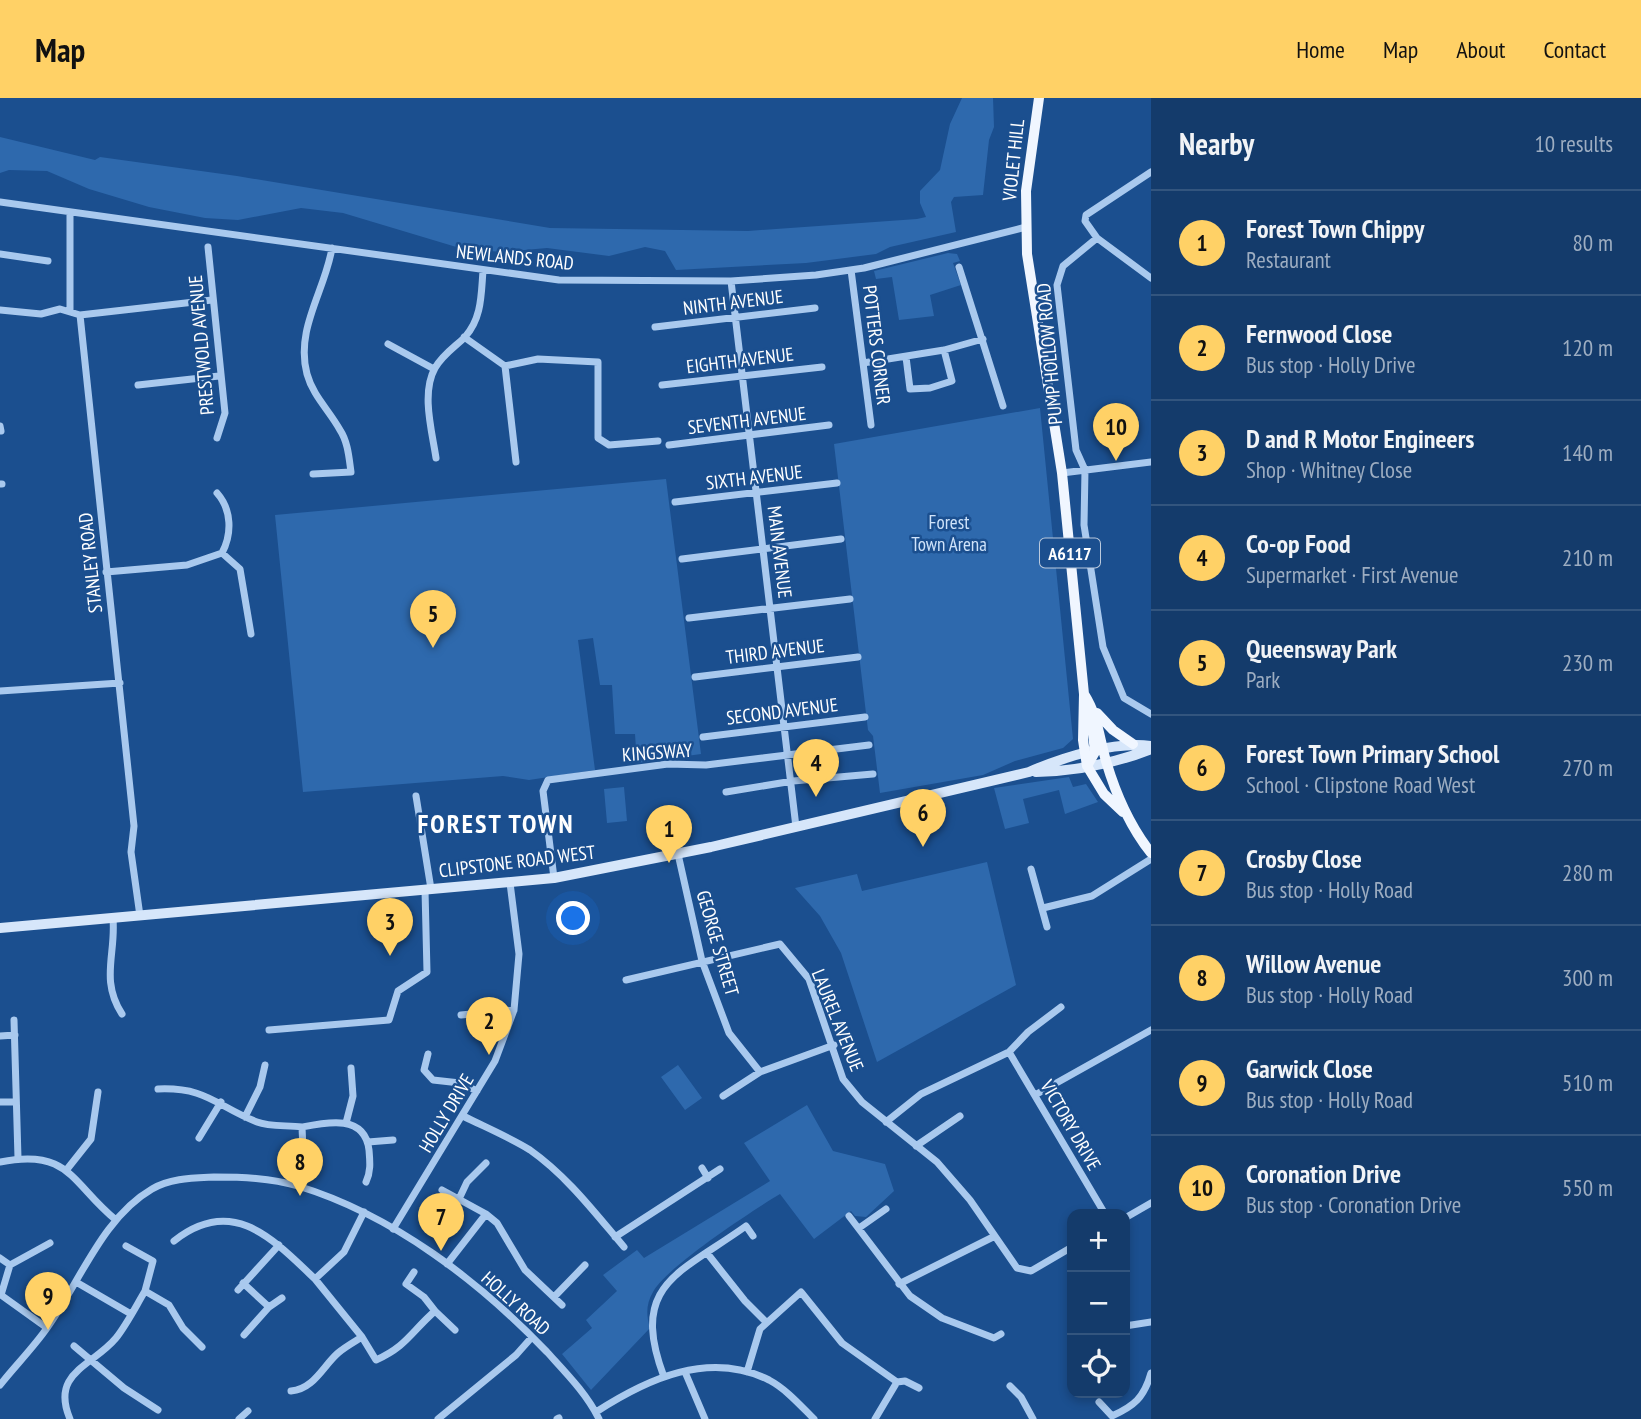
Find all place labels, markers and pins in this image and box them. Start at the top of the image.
pin: 10 [1093,403,1139,461]
pin: 5 [410,590,456,648]
pin: 4 [793,739,839,797]
pin: 6 [900,789,946,847]
pin: 1 [646,805,692,863]
pin: 3 [367,898,413,956]
pin: 2 [466,997,512,1055]
pin: 8 [277,1138,323,1196]
pin: 7 [418,1193,464,1251]
pin: 9 [25,1272,71,1330]

